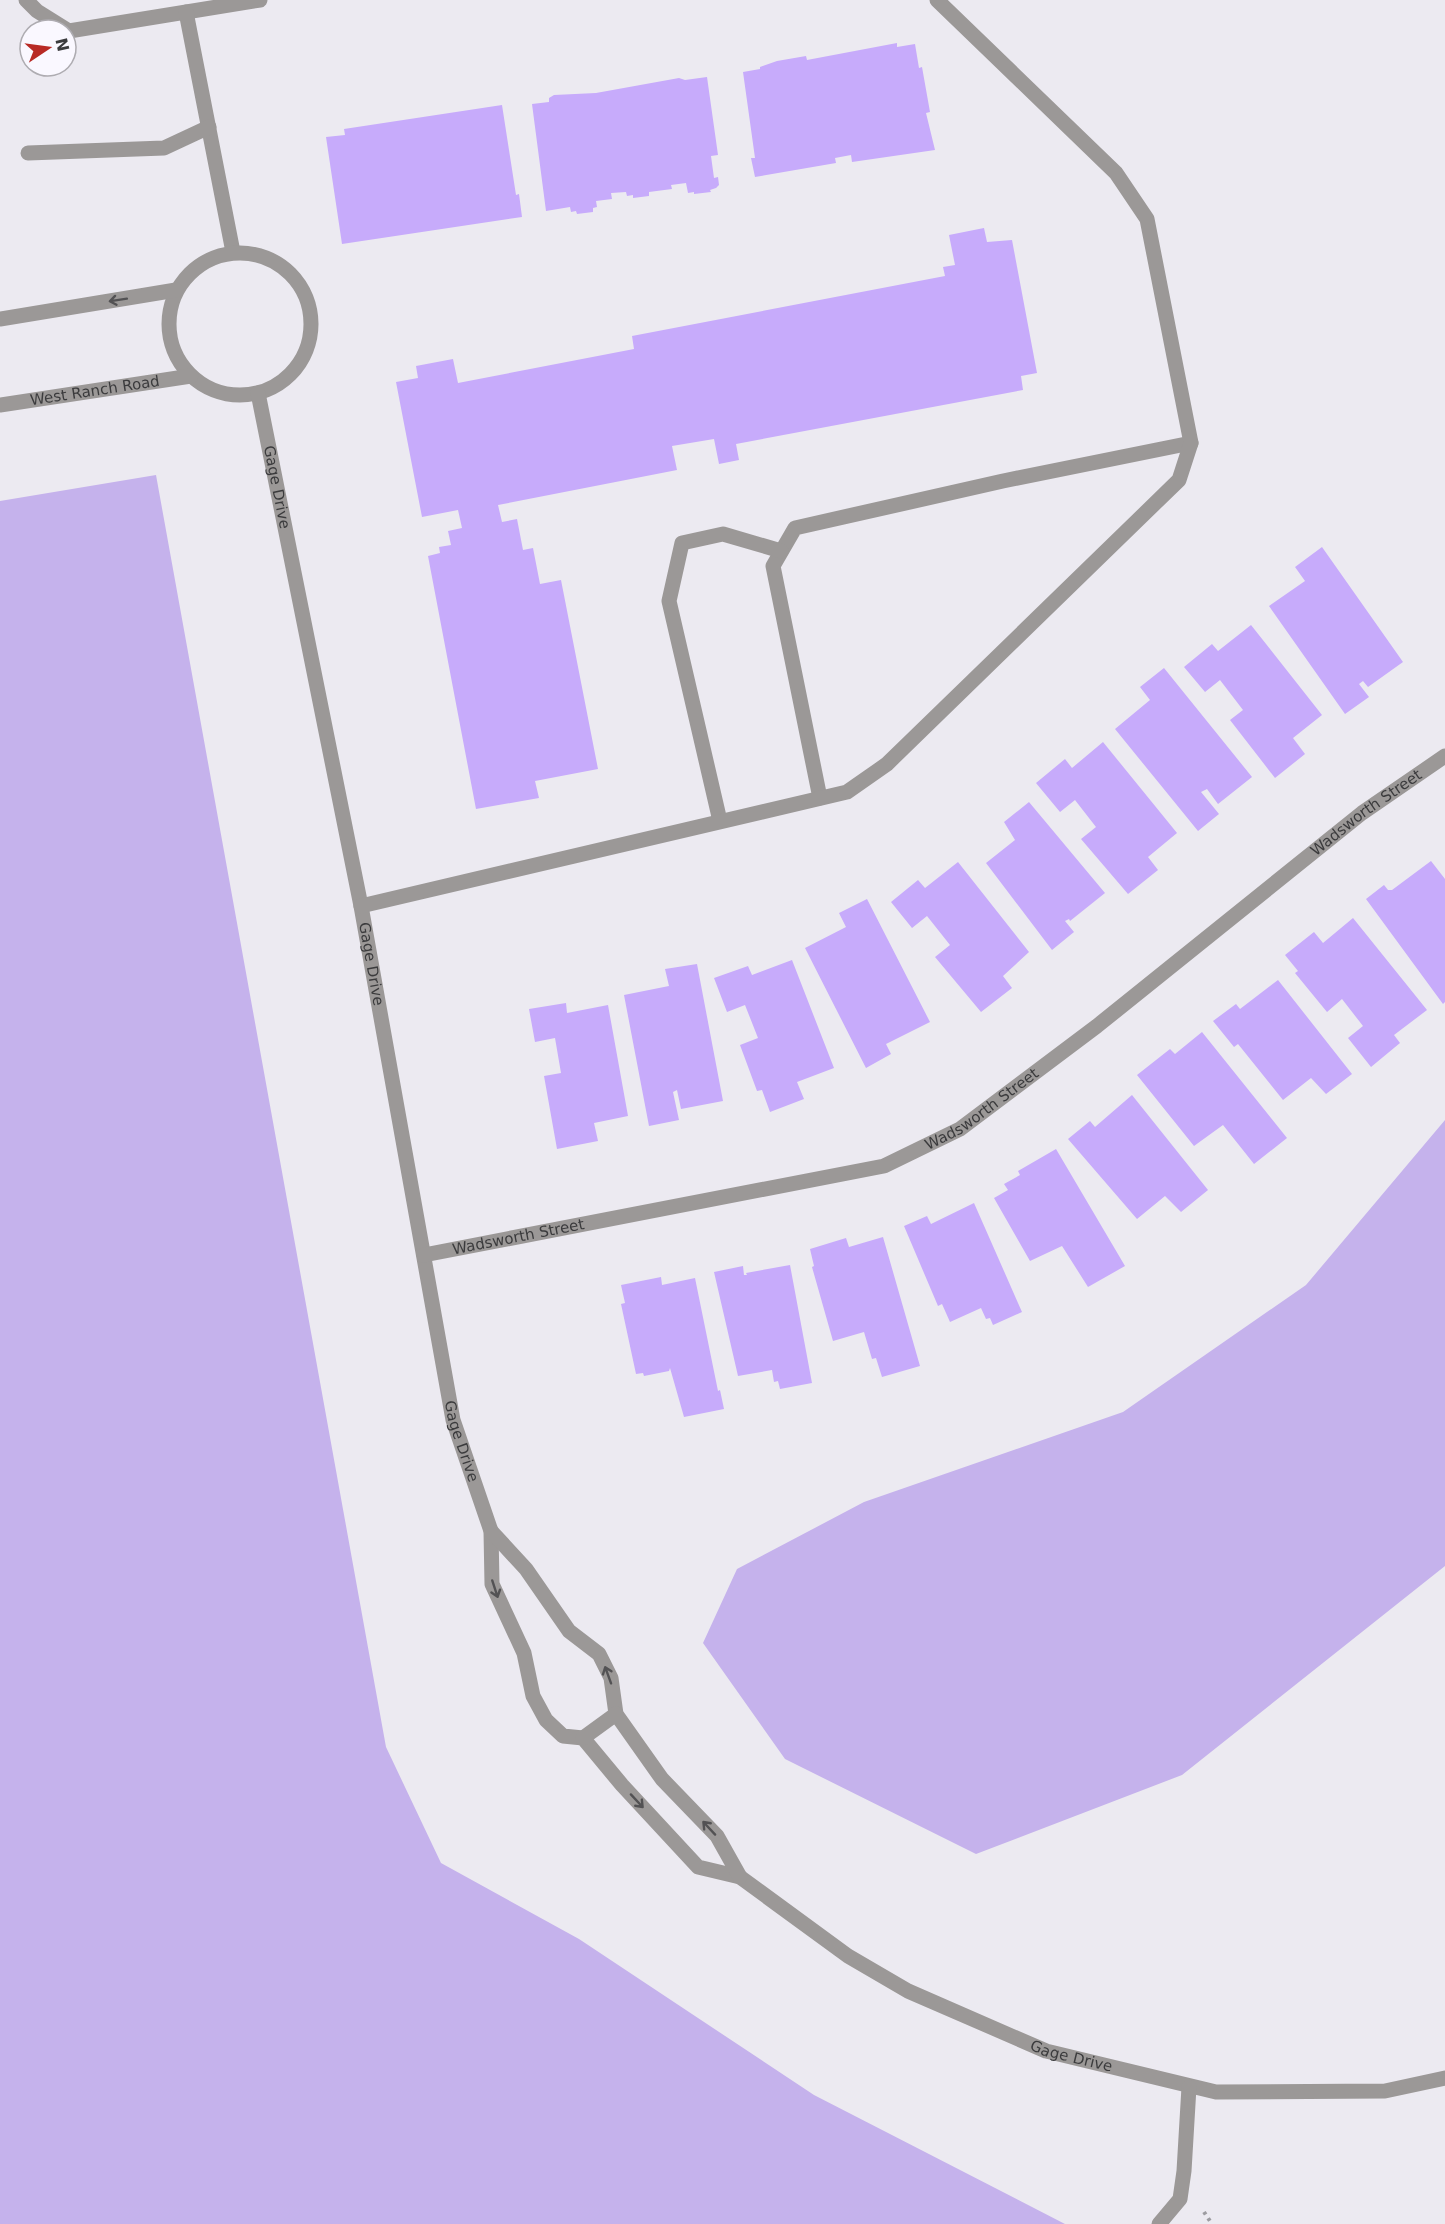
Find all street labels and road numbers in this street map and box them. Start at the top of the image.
street label: West Ranch Road [29,372,161,409]
street label: Gage Drive [260,444,294,530]
street label: Wadsworth Street [1307,766,1425,860]
street label: Gage Drive [355,921,388,1007]
street label: Wadsworth Street [922,1064,1042,1154]
street label: Wadsworth Street [451,1215,586,1258]
street label: Gage Drive [441,1399,483,1484]
street label: Gage Drive [1027,2036,1114,2076]

